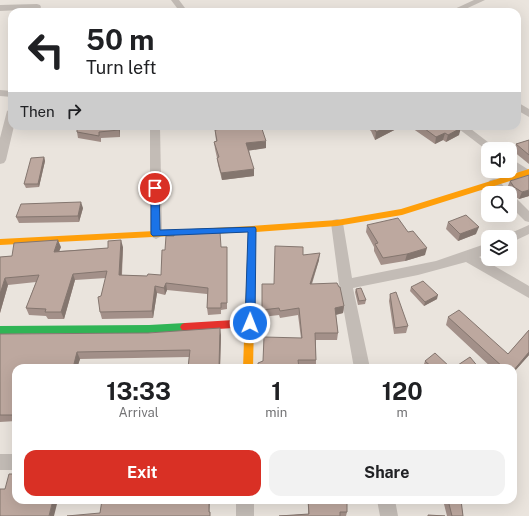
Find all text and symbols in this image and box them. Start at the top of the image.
text: 50 m [86,23,154,56]
icon: left [20,24,72,76]
text: Turn left [86,57,156,78]
icon: right [63,100,85,122]
text: Then [20,103,55,120]
map controls [481,142,517,266]
button: sound [481,142,517,178]
pin [138,171,172,205]
icon: arrive [144,177,166,199]
button: search [481,186,517,222]
button: layers [481,230,517,266]
position arrow [229,302,271,344]
text: 13:33 [106,377,171,405]
text: 1 [271,377,281,405]
text: 120 [382,377,423,405]
text: Arrival [119,405,159,420]
text: min [265,405,287,420]
text: m [397,405,408,420]
button: Exit [24,450,261,496]
button: Share [269,450,505,496]

